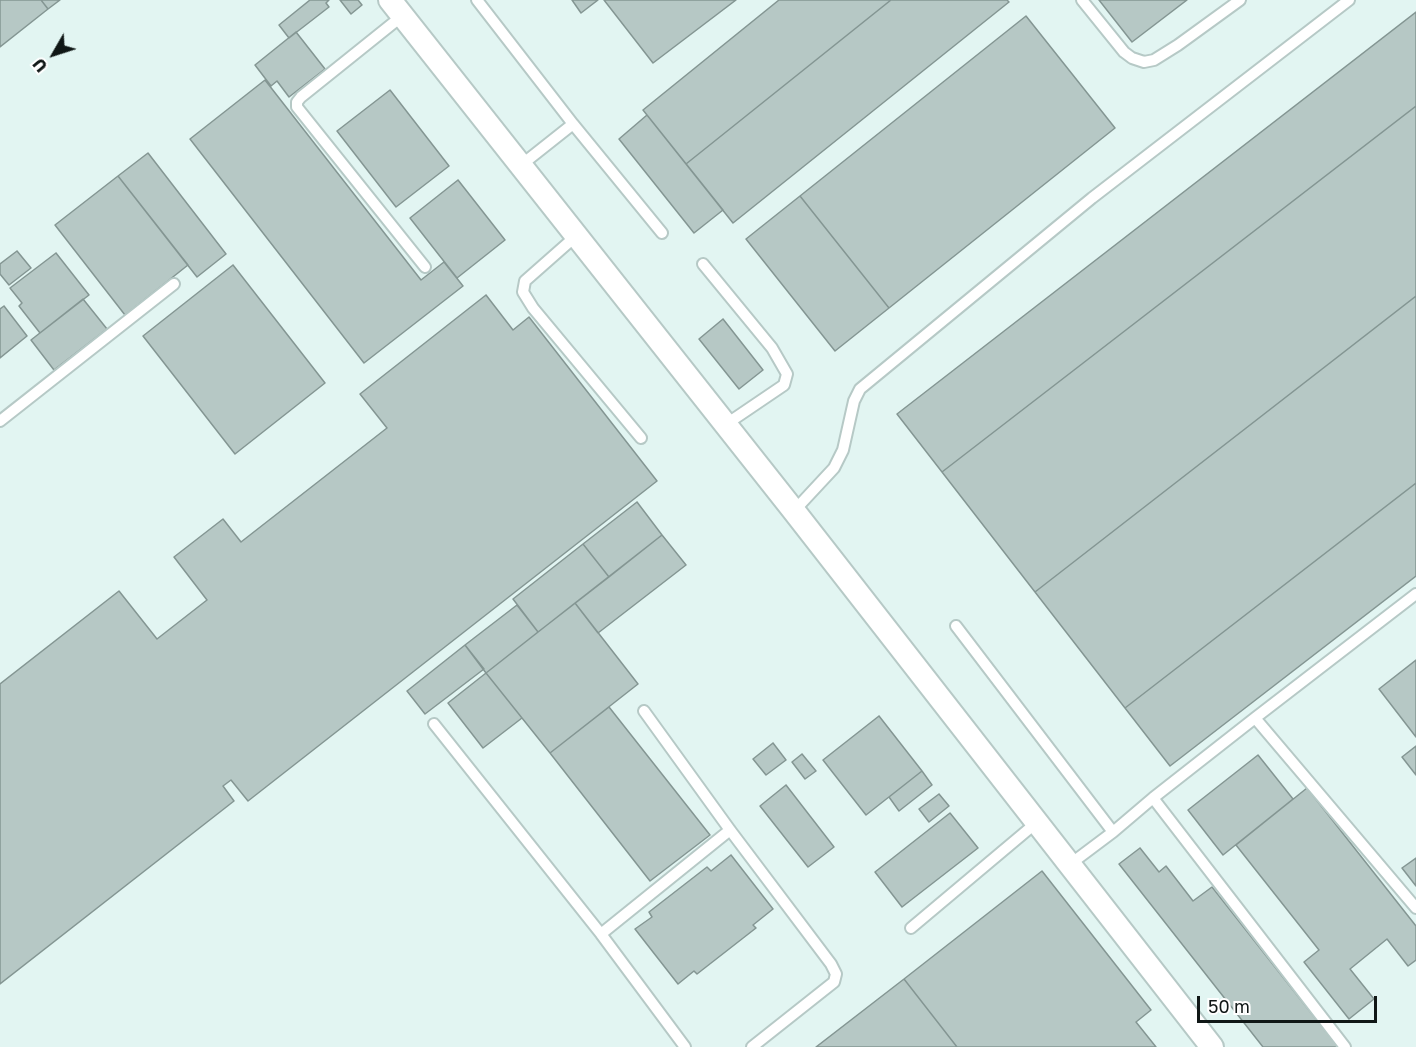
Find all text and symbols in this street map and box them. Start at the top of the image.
north arrow [24,24,84,84]
text: U [29,54,51,76]
scale bar [1200,984,1380,1022]
text: 50 m [1208,995,1250,1017]

